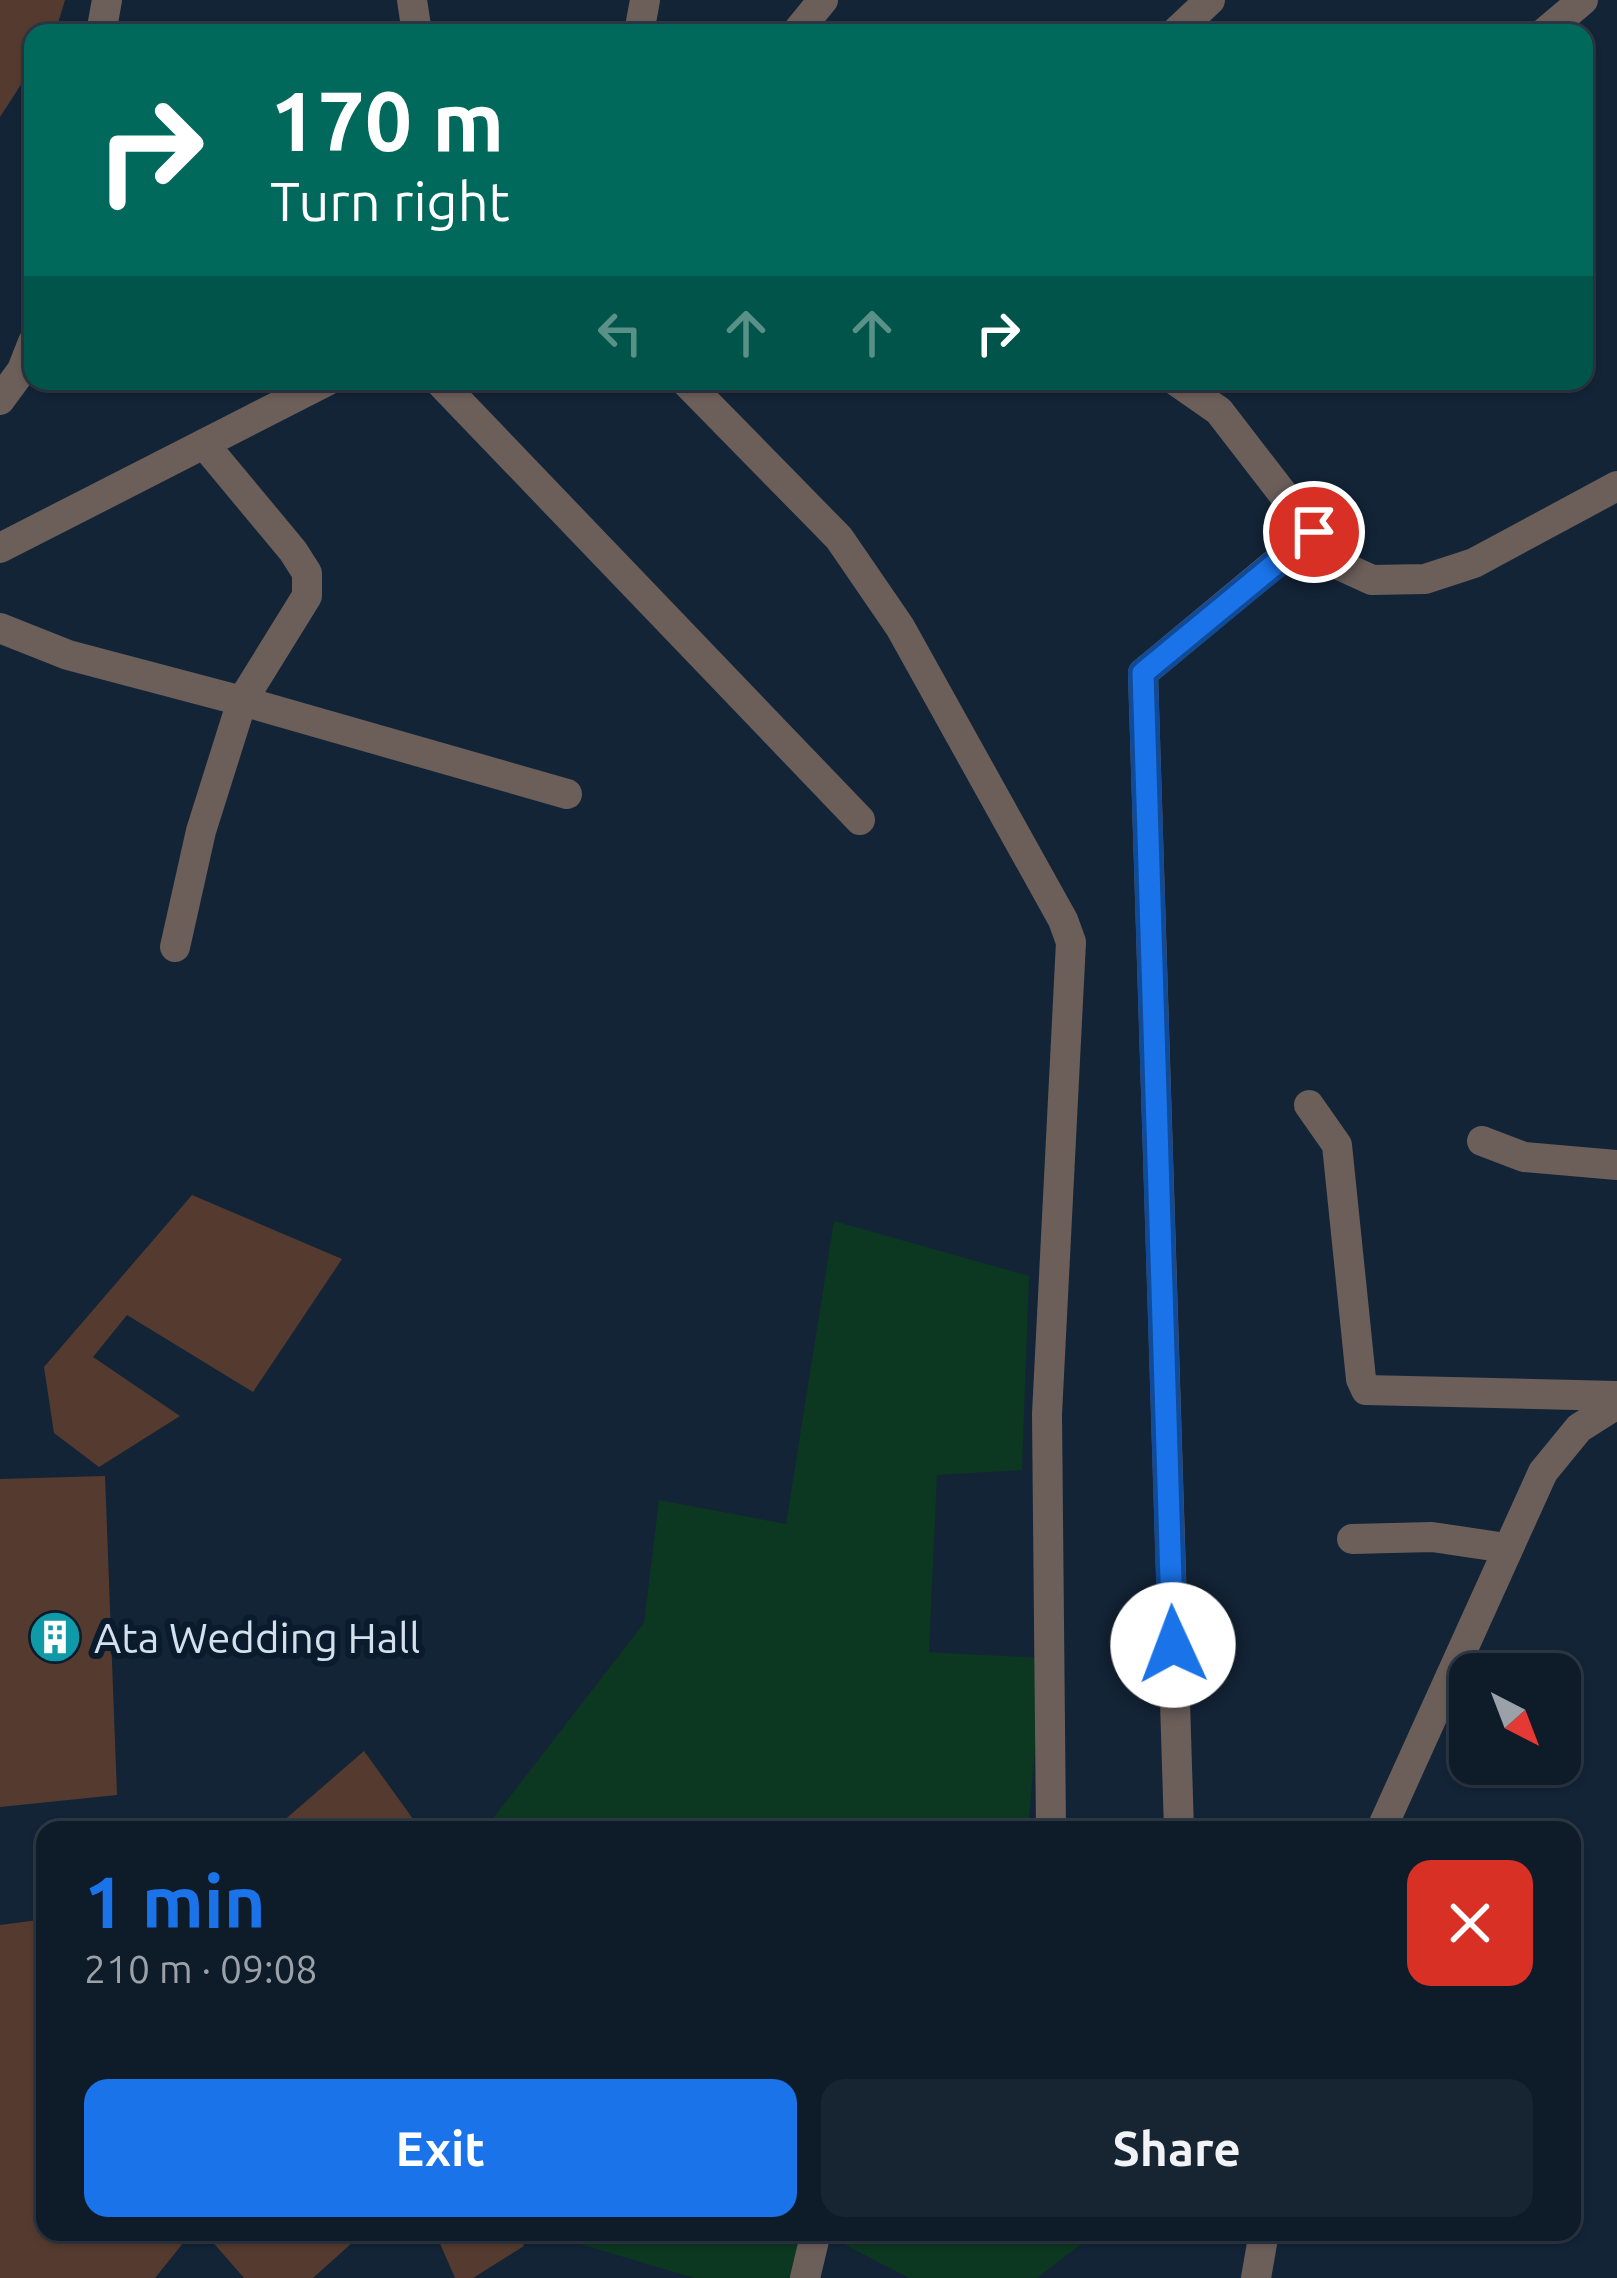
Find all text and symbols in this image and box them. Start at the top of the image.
icon: right [72,72,228,228]
text: 170 m [270,73,504,167]
text: Turn right [270,171,510,231]
icon: left [587,300,653,366]
icon: ahead [713,300,779,366]
icon: ahead [839,300,905,366]
icon: right [965,300,1031,366]
pin [1263,481,1365,583]
icon: arrive [1281,499,1347,565]
position arrow [1110,1582,1236,1708]
building icon: Ata Wedding Hall [27,1609,83,1665]
place label: Ata Wedding Hall [94,1614,420,1661]
north arrow [1449,1653,1581,1785]
map controls [1449,1653,1581,1785]
button: close [1407,1860,1533,1986]
text: 1 min [84,1861,266,1942]
text: 210 m · 09:08 [84,1947,318,1990]
button: Exit [84,2079,797,2217]
button: Share [821,2079,1533,2217]

